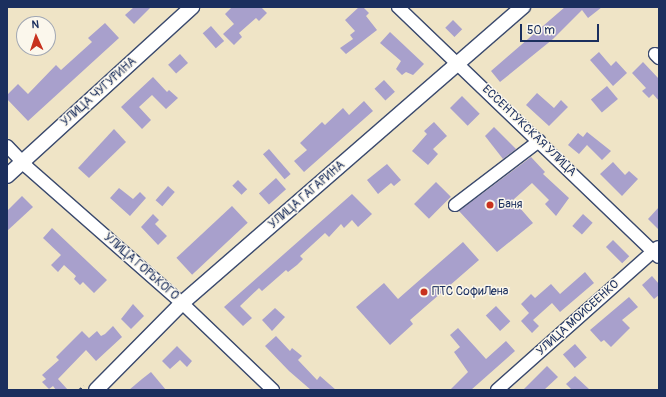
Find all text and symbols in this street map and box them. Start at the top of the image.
north arrow [16,16,56,56]
scale bar [522,16,601,42]
text: N [31,18,39,31]
text: 50 m [527,23,555,38]
street label: УЛИЦА ЧУГУРИНА [58,54,140,130]
street label: ЕССЕНТУКСКАЯ УЛИЦА [479,82,579,180]
street label: УЛИЦА ГАГАРИНА [266,158,348,232]
place label: Баня [498,198,522,212]
marker: Баня [485,200,495,210]
street label: УЛИЦА ГОРЬКОГО [100,230,182,304]
street label: УЛИЦА МОИСЕЕНКО [534,277,622,359]
place label: ПТС СофиЛена [432,285,508,299]
marker: ПТС СофиЛена [419,287,429,297]

